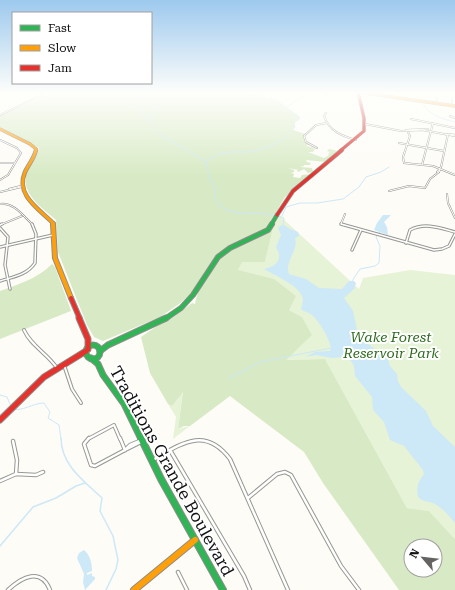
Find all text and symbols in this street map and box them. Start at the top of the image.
legend [12,12,152,84]
text: Fast [48,21,72,35]
text: Slow [48,41,76,55]
text: Jam [48,61,72,75]
park label: Wake Forest Reservoir Park [342,329,439,361]
street label: Traditions Grande Boulevard [106,362,238,580]
north arrow [403,538,443,578]
text: N [407,546,423,560]

